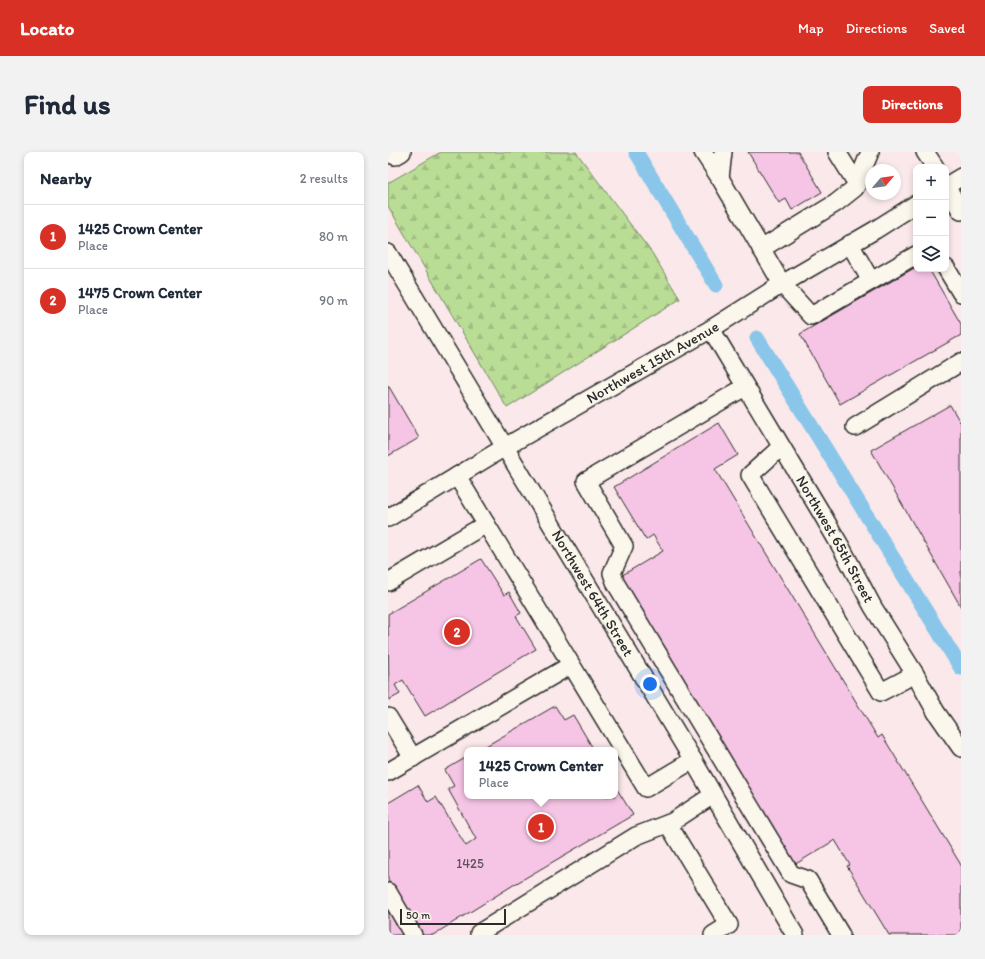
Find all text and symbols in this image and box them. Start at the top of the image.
text: Locato [20,17,74,40]
text: Map [798,20,824,37]
text: Directions [846,20,907,37]
text: Saved [929,20,965,37]
button: Directions [863,86,961,123]
text: Find us [24,87,111,121]
north arrow [865,164,901,200]
map controls [913,164,949,272]
button: + [913,164,949,200]
text: Nearby [40,168,92,188]
text: 2 results [300,171,348,186]
button: − [913,200,949,236]
text: 1425 Crown Center [78,220,202,238]
text: 1 [50,229,56,244]
text: 80 m [319,229,348,244]
button: layers [913,236,949,272]
text: Place [78,238,108,253]
text: 1475 Crown Center [78,284,202,302]
text: 2 [50,293,56,308]
text: 90 m [319,293,348,308]
text: Place [78,302,108,317]
street label: Northwest 15th Avenue [583,317,722,407]
street label: Northwest 65th Street [792,472,878,606]
street label: Northwest 64th Street [548,527,638,660]
pin: 2 [444,617,470,647]
your location [640,674,660,694]
popup [464,747,618,799]
text: 1425 Crown Center [479,757,603,775]
text: Place [479,775,509,790]
pin: 1 [528,812,554,842]
house number: 1425 [456,856,484,871]
scale bar [400,907,506,926]
text: 50 m [406,909,430,922]

